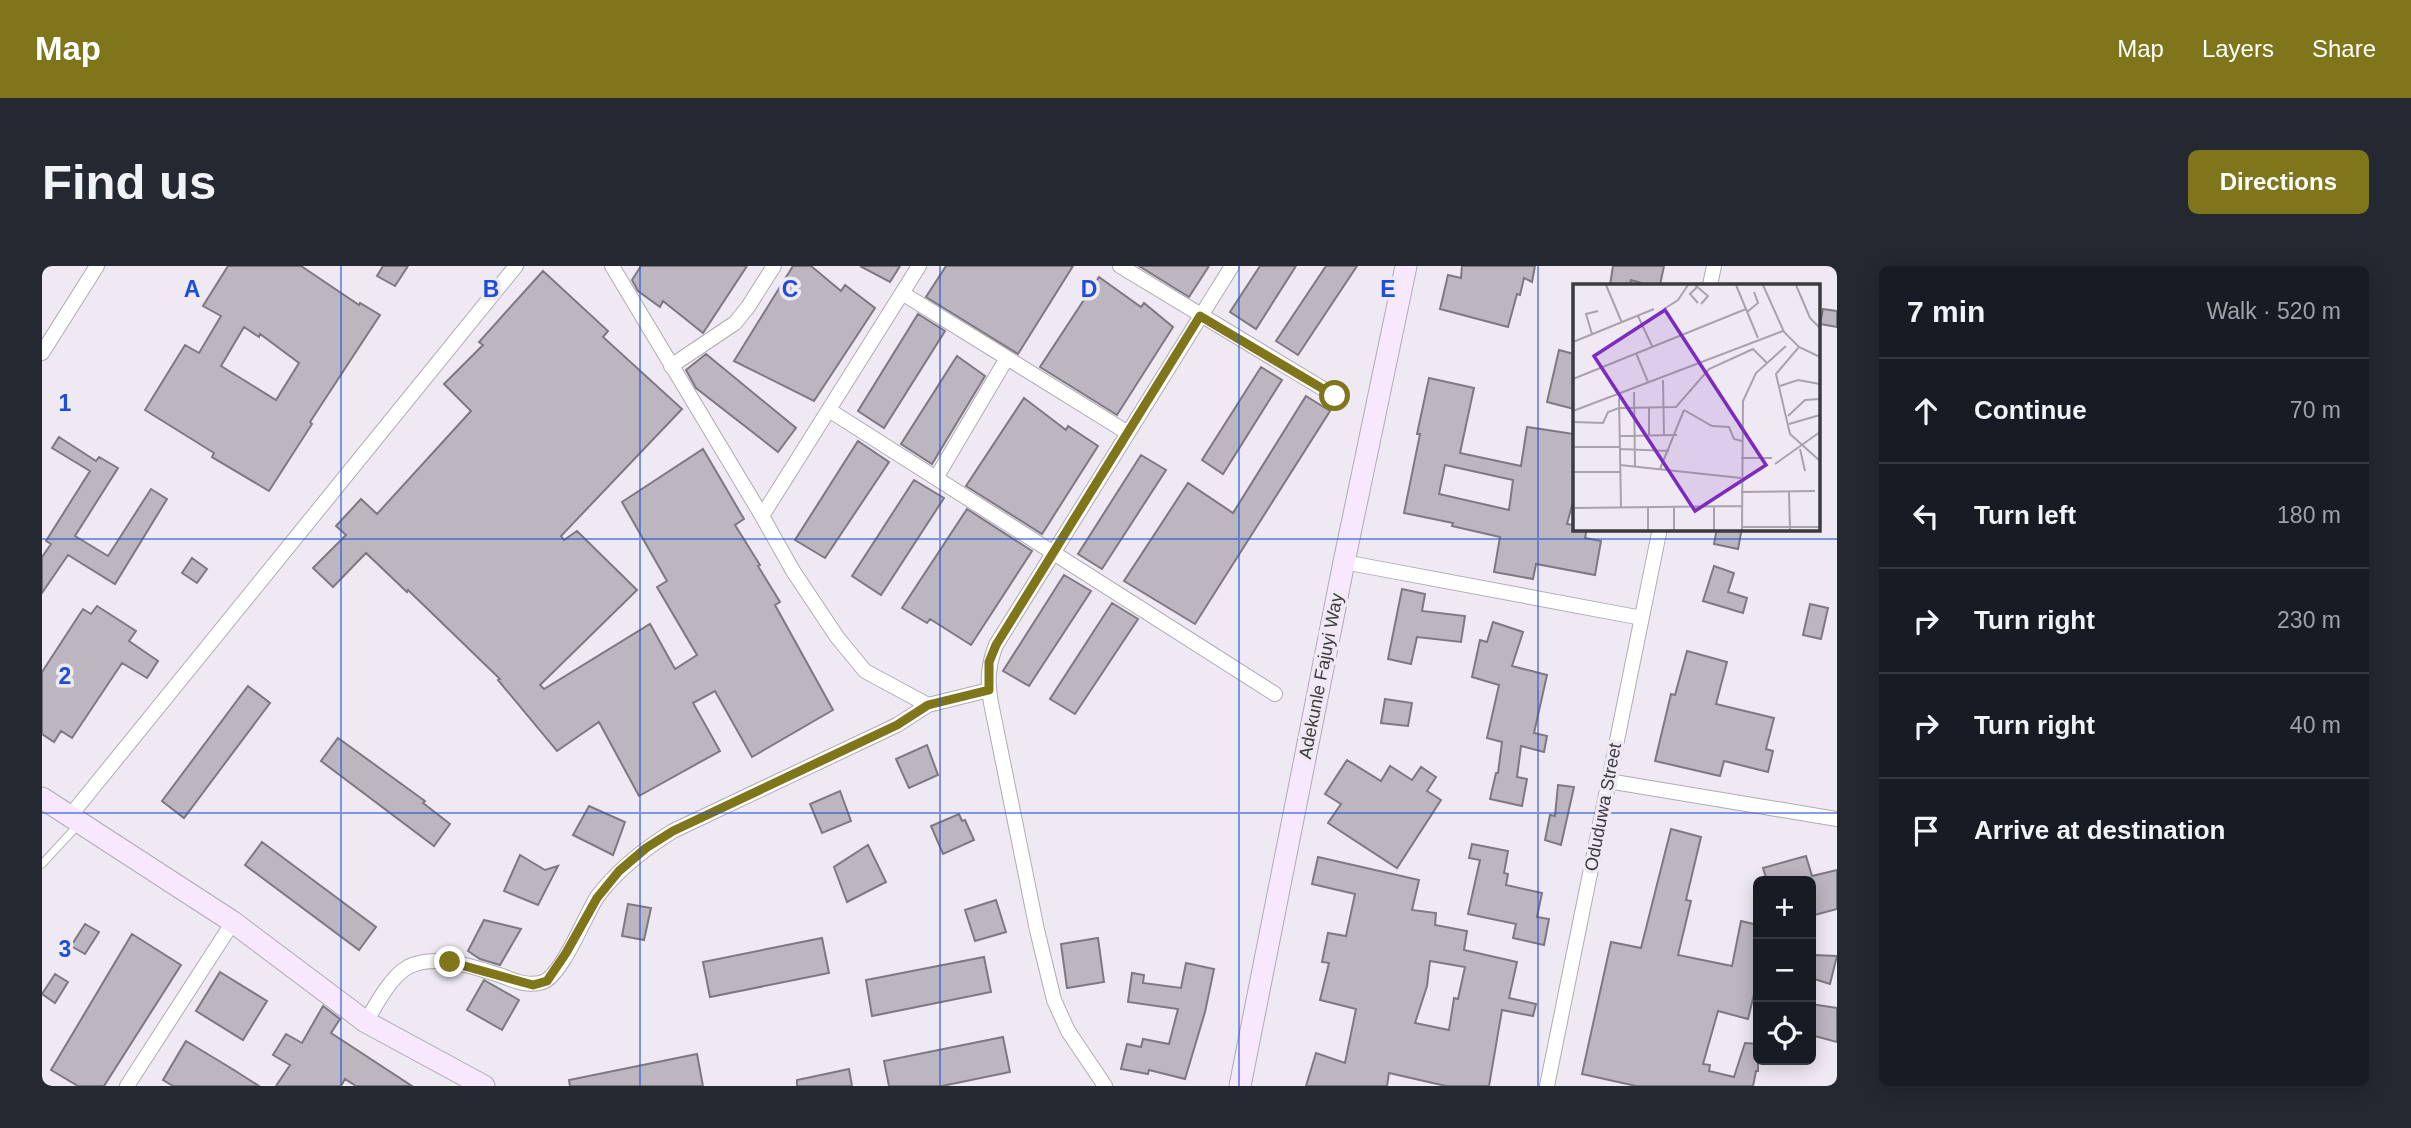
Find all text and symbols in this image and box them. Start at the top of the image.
text: Map [35,30,101,67]
text: Map [2117,35,2164,62]
text: Layers [2202,35,2274,62]
text: Share [2312,35,2376,62]
button: Directions [2188,150,2369,214]
text: Find us [42,155,216,209]
text: A [184,276,200,302]
text: B [483,276,499,302]
text: C [782,276,798,302]
text: D [1081,276,1097,302]
text: E [1380,276,1396,302]
inset map [1573,284,1820,530]
text: 7 min [1907,295,1985,328]
text: Walk · 520 m [2206,298,2341,324]
route start [1319,380,1350,411]
text: 1 [59,390,72,416]
icon: ahead [1907,392,1945,430]
text: Continue [1974,395,2087,425]
text: 70 m [2290,397,2341,423]
icon: left [1907,497,1945,535]
text: Turn left [1974,500,2076,530]
text: 180 m [2277,502,2341,528]
street label: Adekunle Fajuyi Way [1295,591,1347,761]
icon: right [1907,602,1945,640]
text: Turn right [1974,605,2095,635]
text: 230 m [2277,607,2341,633]
text: 2 [59,663,71,689]
icon: right [1907,707,1945,745]
text: Turn right [1974,710,2095,740]
text: 40 m [2290,712,2341,738]
street label: Oduduwa Street [1581,741,1625,873]
icon: arrive [1907,812,1945,850]
text: Arrive at destination [1974,815,2225,845]
map controls [1753,876,1816,1065]
button: + [1753,876,1816,939]
text: 3 [59,936,71,962]
button: − [1753,939,1816,1002]
route end [434,946,465,977]
button: locate [1753,1002,1816,1065]

